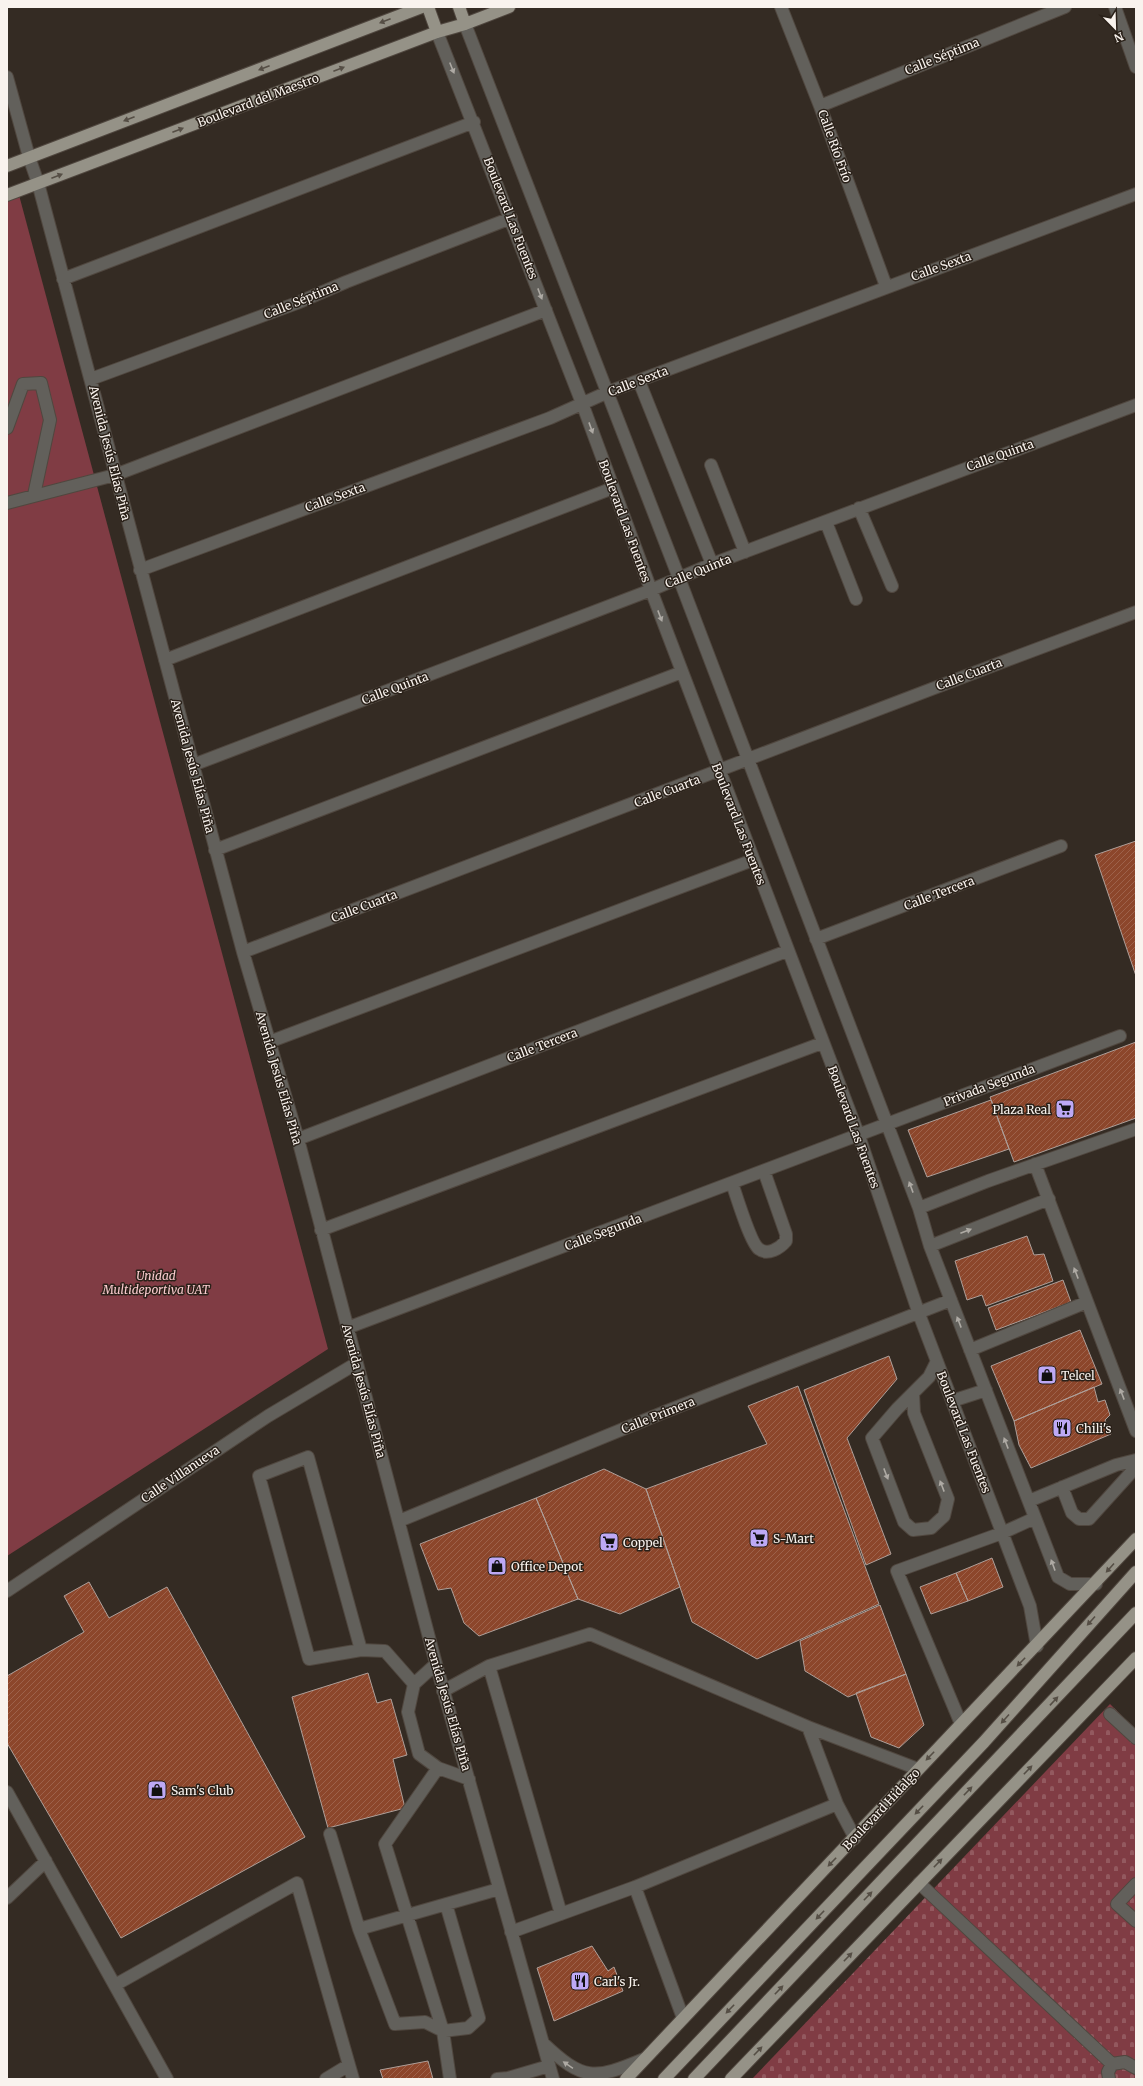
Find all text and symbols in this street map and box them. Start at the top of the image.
north arrow [1095,8,1135,48]
one-way arrow [379,18,391,24]
text: N [1112,29,1126,45]
street label: Calle Séptima [903,34,982,78]
one-way arrow [449,63,455,74]
one-way arrow [257,65,269,71]
one-way arrow [333,66,345,72]
street label: Boulevard del Maestro [195,70,321,130]
street label: Calle Río Frío [815,108,855,184]
one-way arrow [123,117,135,123]
one-way arrow [173,126,185,132]
street label: Boulevard Las Fuentes [481,155,541,281]
one-way arrow [51,172,63,178]
street label: Calle Sexta [909,248,974,284]
street label: Calle Séptima [262,278,341,322]
one-way arrow [537,288,543,300]
street label: Calle Sexta [606,363,671,399]
street label: Avenida Jesús Elías Piña [86,383,134,522]
one-way arrow [589,423,595,435]
street label: Calle Quinta [964,436,1036,474]
street label: Boulevard Las Fuentes [596,458,654,585]
street label: Calle Sexta [303,479,368,515]
street label: Calle Quinta [663,551,734,591]
one-way arrow [658,610,664,622]
street label: Calle Cuarta [934,654,1005,693]
street label: Calle Quinta [360,668,431,708]
street label: Avenida Jesús Elías Piña [168,696,218,835]
street label: Boulevard Las Fuentes [709,761,769,887]
street label: Calle Cuarta [632,771,703,810]
street label: Calle Tercera [902,873,977,913]
street label: Calle Cuarta [329,886,400,925]
street label: Avenida Jesús Elías Piña [252,1009,305,1147]
street label: Calle Tercera [505,1025,580,1065]
street label: Privada Segunda [941,1060,1037,1109]
street label: Boulevard Las Fuentes [825,1064,883,1191]
supermarket icon: Plaza Real [1054,1098,1076,1120]
place label: Plaza Real [992,1102,1051,1117]
one-way arrow [907,1180,913,1192]
street label: Calle Segunda [562,1210,644,1254]
one-way arrow [961,1228,973,1234]
one-way arrow [1073,1266,1079,1278]
park label: Unidad Multideportiva UAT [102,1268,211,1297]
one-way arrow [956,1316,962,1328]
street label: Avenida Jesús Elías Piña [339,1321,389,1460]
shop icon: Telcel [1036,1364,1058,1386]
place label: Telcel [1061,1368,1095,1383]
street label: Boulevard Las Fuentes [934,1369,994,1495]
one-way arrow [1119,1388,1125,1400]
street label: Calle Primera [619,1393,697,1437]
restaurant icon: Chili's [1051,1417,1073,1439]
place label: Chili's [1076,1421,1112,1436]
one-way arrow [1003,1437,1009,1449]
street label: Calle Villanueva [138,1442,223,1506]
one-way arrow [883,1469,889,1481]
one-way arrow [939,1479,945,1491]
supermarket icon: S-Mart [748,1527,770,1549]
supermarket icon: Coppel [598,1531,620,1553]
place label: S-Mart [773,1531,814,1546]
place label: Coppel [623,1535,663,1550]
shop icon: Office Depot [486,1555,508,1577]
one-way arrow [1050,1558,1056,1570]
place label: Office Depot [511,1559,583,1574]
one-way arrow [1105,1563,1114,1573]
one-way arrow [1087,1616,1096,1627]
street label: Avenida Jesús Elías Piña [421,1635,474,1773]
one-way arrow [1016,1657,1026,1667]
one-way arrow [1049,1696,1058,1706]
one-way arrow [1001,1714,1010,1723]
one-way arrow [925,1751,935,1761]
street label: Boulevard Hidalgo [839,1765,923,1853]
one-way arrow [1024,1765,1033,1775]
shop icon: Sam's Club [146,1779,168,1801]
place label: Sam's Club [171,1783,234,1798]
one-way arrow [963,1786,972,1796]
one-way arrow [915,1806,924,1815]
one-way arrow [828,1857,837,1867]
one-way arrow [934,1858,943,1868]
one-way arrow [864,1891,873,1901]
one-way arrow [815,1910,825,1920]
one-way arrow [843,1952,853,1962]
restaurant icon: Carl's Jr. [569,1970,591,1992]
place label: Carl's Jr. [594,1974,640,1989]
one-way arrow [774,1985,784,1995]
one-way arrow [725,2004,735,2014]
one-way arrow [753,2046,763,2056]
one-way arrow [563,2061,573,2069]

